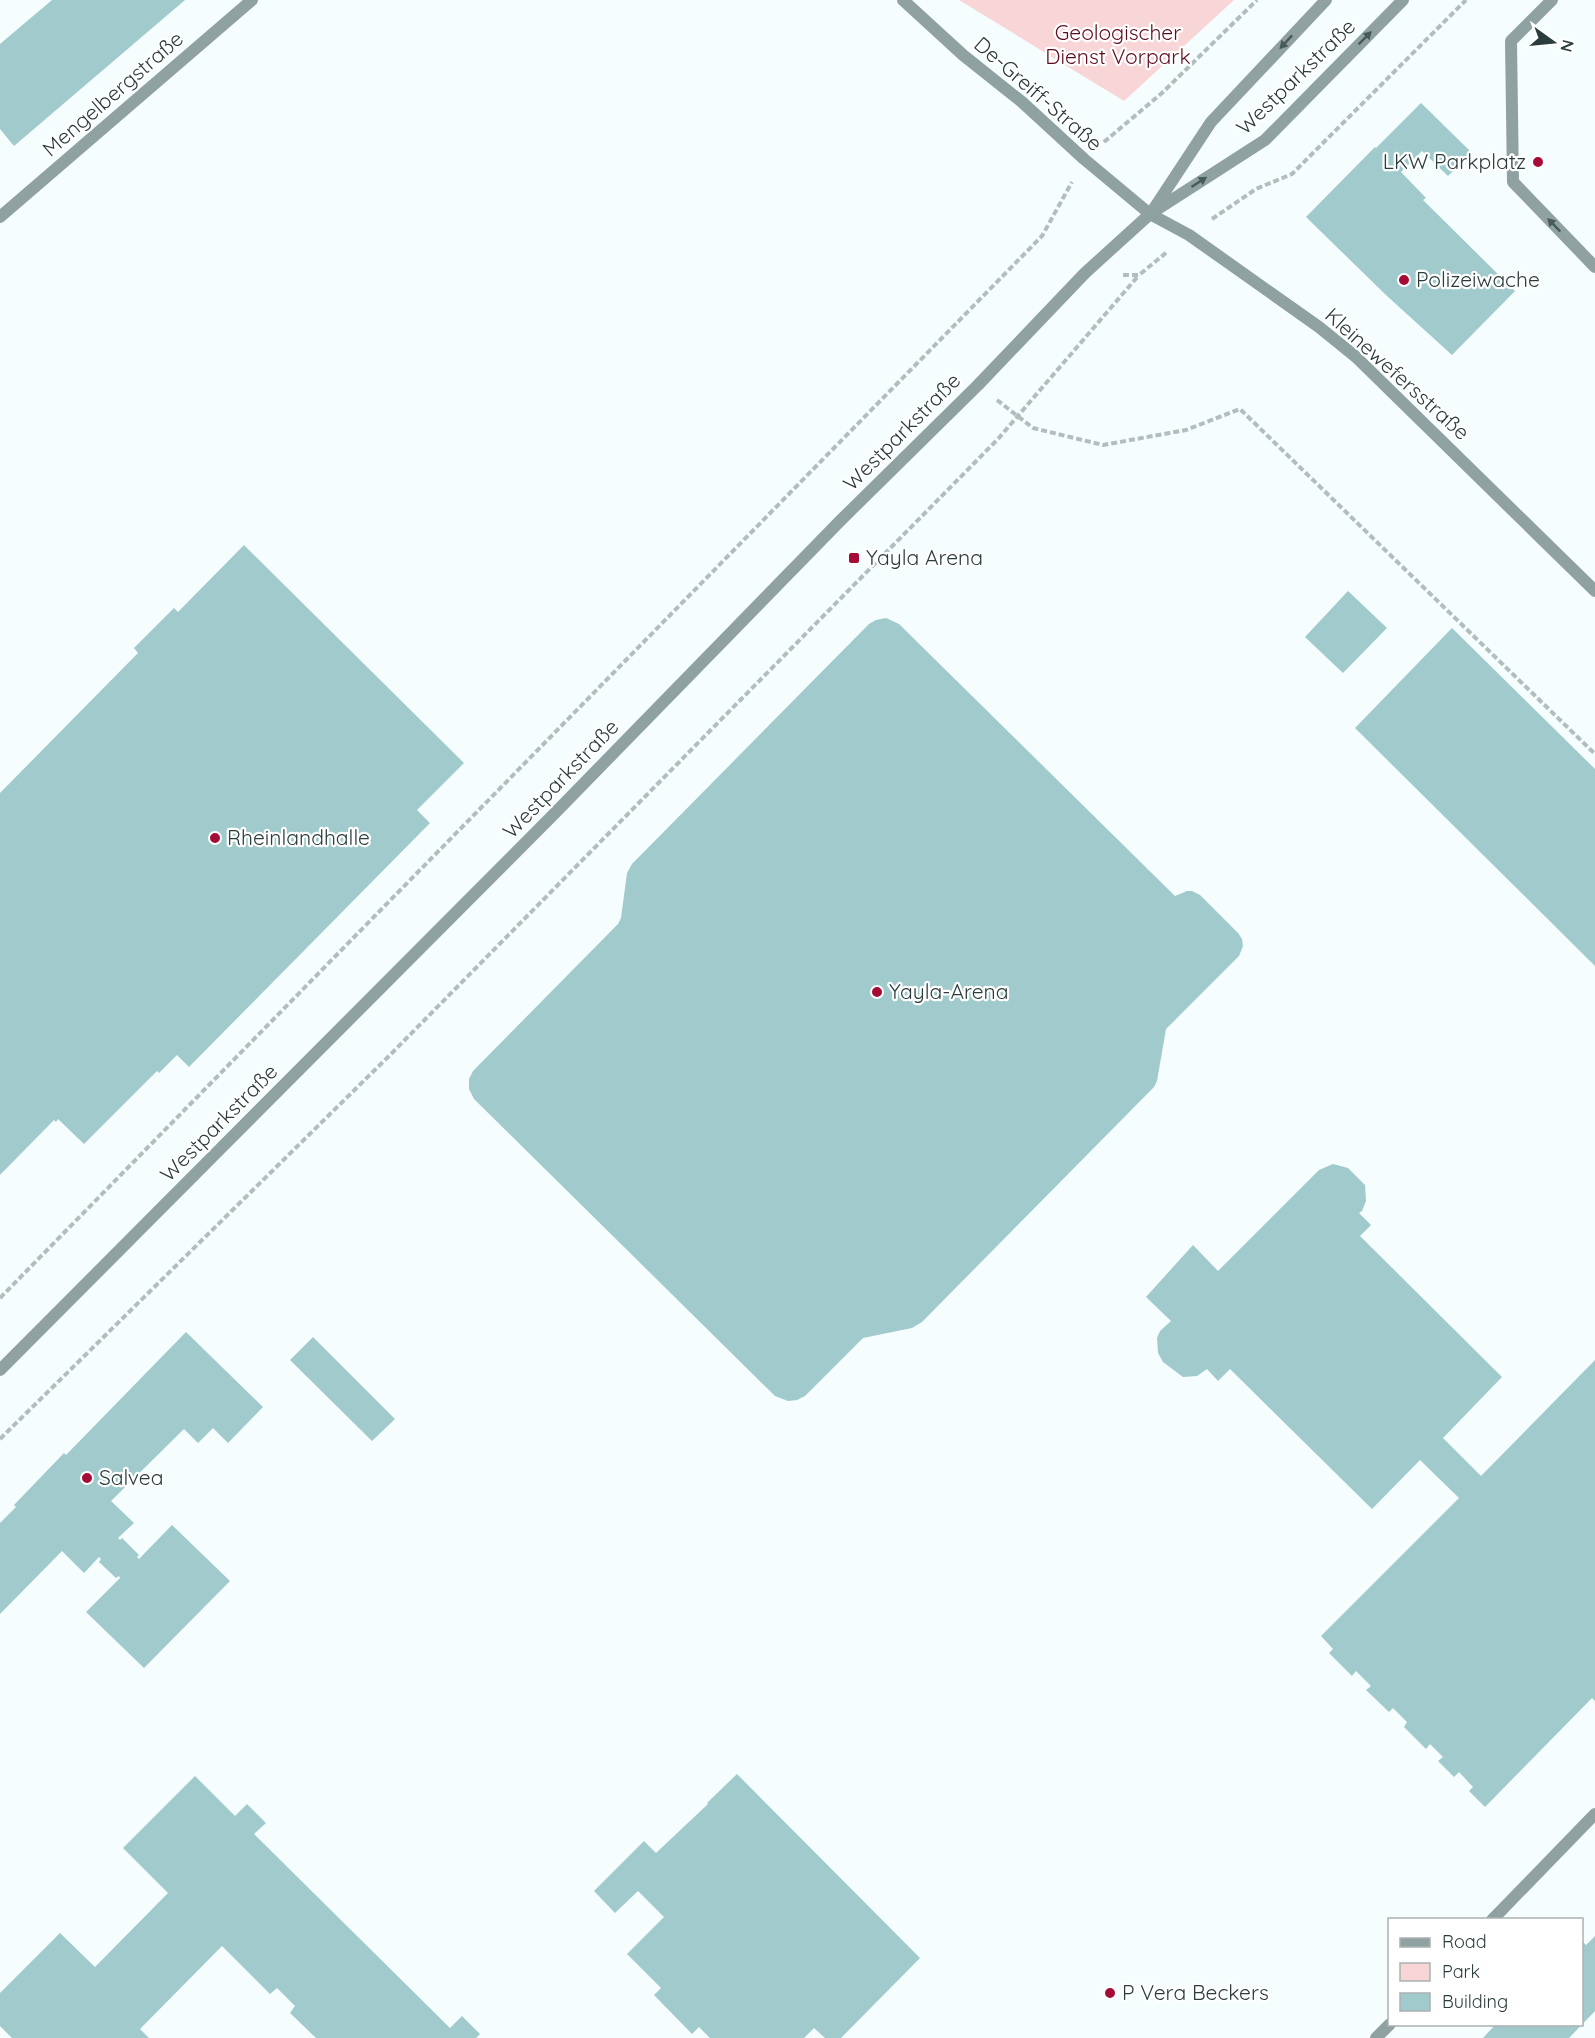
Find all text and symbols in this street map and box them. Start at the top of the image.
north arrow [1523,12,1583,72]
street label: Westparkstraße [1230,13,1360,140]
park label: Geologischer Dienst Vorpark [1045,19,1191,69]
street label: Mengelbergstraße [37,25,188,161]
street label: De-Greiff-Straße [969,31,1108,156]
one-way arrow [1358,31,1372,46]
one-way arrow [1279,35,1293,49]
text: N [1556,38,1579,54]
place label: LKW Parkplatz [1383,148,1526,174]
marker: LKW Parkplatz [1531,155,1545,169]
one-way arrow [1191,176,1207,188]
one-way arrow [1547,218,1561,233]
place label: Polizeiwache [1416,266,1540,292]
marker: Polizeiwache [1397,273,1411,287]
street label: Kleinewefersstraße [1320,302,1475,445]
street label: Westparkstraße [837,367,965,495]
place label: Yayla Arena [866,544,983,570]
marker: Yayla Arena [847,551,861,565]
street label: Westparkstraße [497,713,624,843]
place label: Rheinlandhalle [227,824,370,850]
marker: Rheinlandhalle [208,831,222,845]
place label: Yayla-Arena [889,978,1008,1004]
marker: Yayla-Arena [870,985,884,999]
street label: Westparkstraße [154,1058,282,1186]
place label: Salvea [99,1464,164,1490]
marker: Salvea [80,1471,94,1485]
legend [1388,1918,1583,2026]
text: Road [1442,1930,1487,1953]
text: Park [1442,1960,1480,1983]
place label: P Vera Beckers [1122,1979,1269,2005]
marker: P Vera Beckers [1103,1986,1117,2000]
text: Building [1442,1990,1508,2013]

